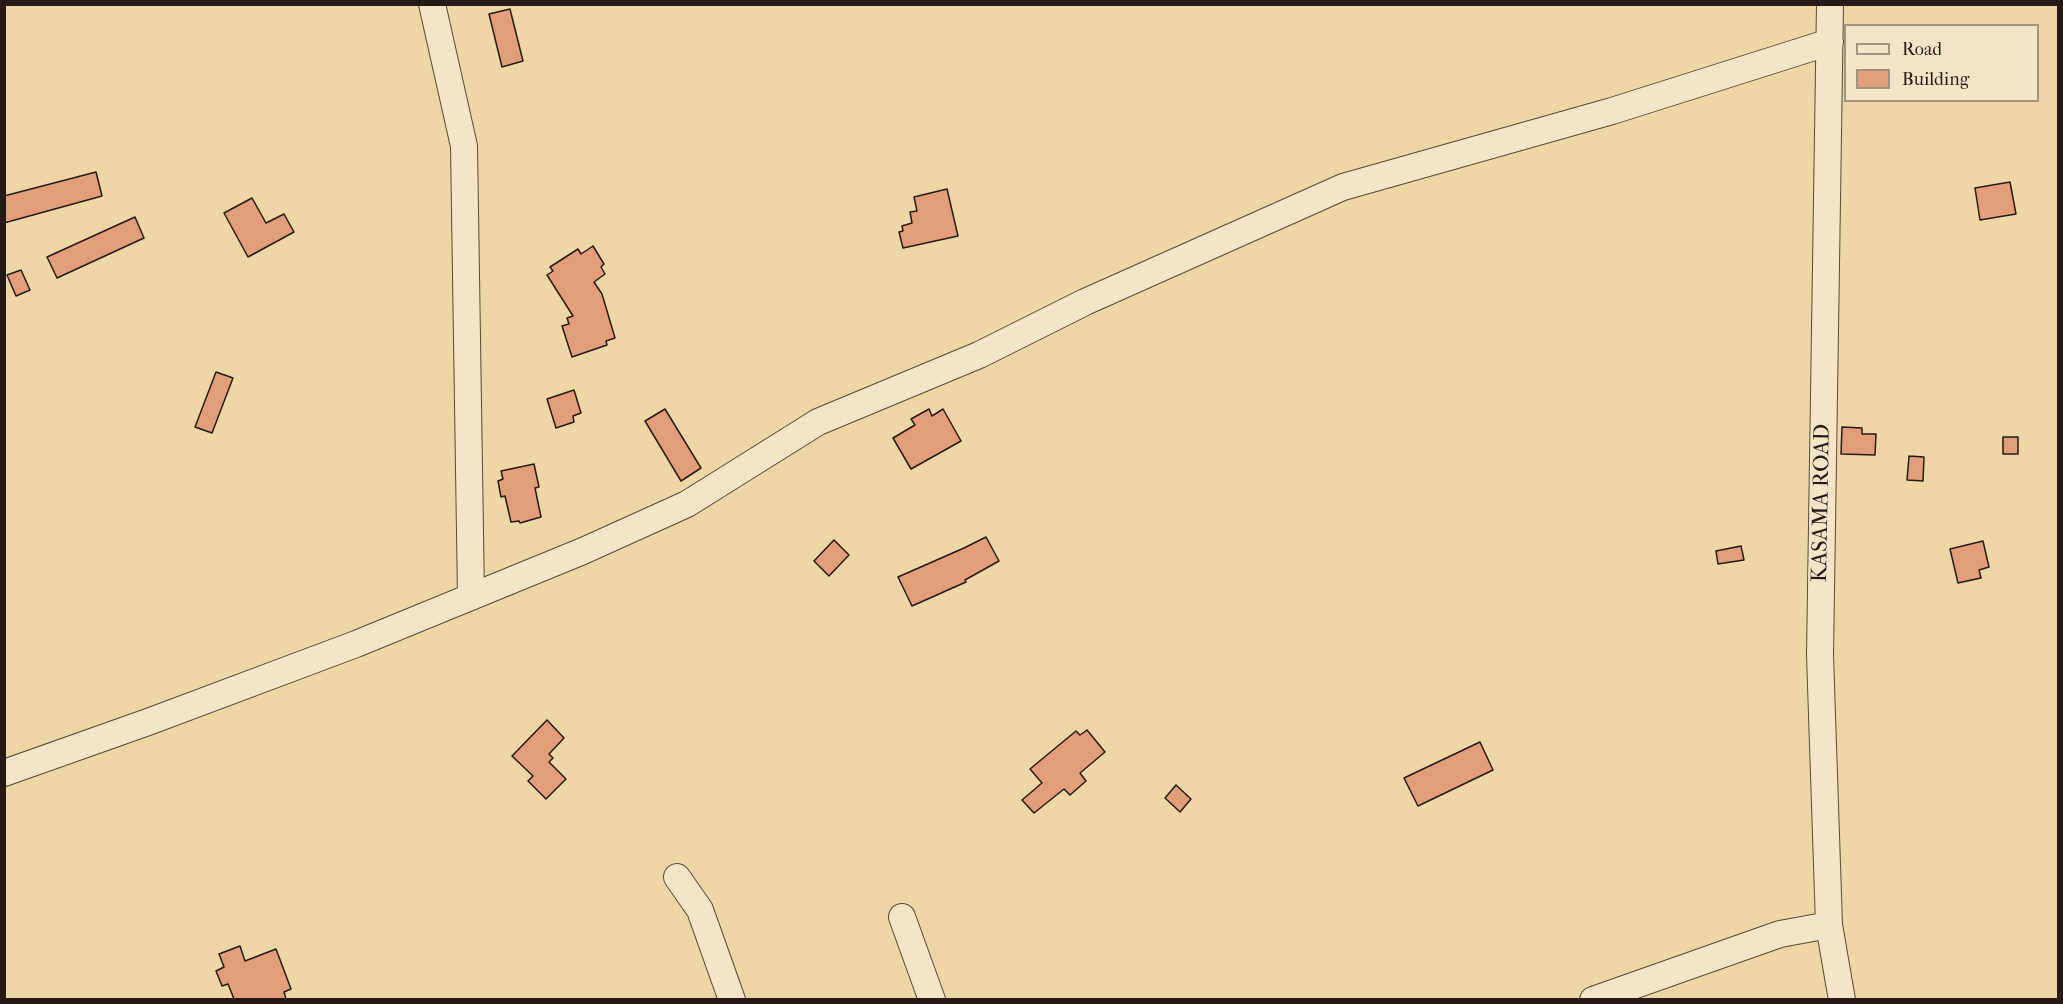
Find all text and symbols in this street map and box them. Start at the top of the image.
legend [1844,24,2039,102]
text: Road [1902,39,1942,60]
text: Building [1902,69,1969,90]
street label: KASAMA ROAD [1807,424,1837,582]

